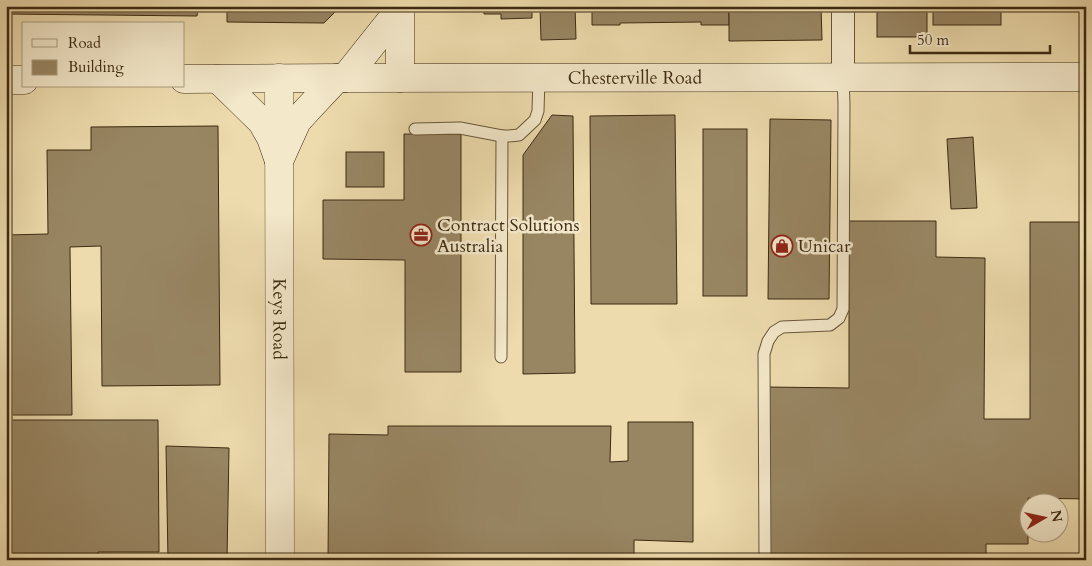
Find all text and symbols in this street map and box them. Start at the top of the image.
legend [22,22,185,88]
scale bar [910,22,1050,54]
text: 50 m [917,30,949,50]
text: Road [68,33,101,53]
text: Building [68,57,124,77]
street label: Chesterville Road [568,65,703,90]
place label: Contract Solutions Australia [437,213,579,259]
office icon: Contract Solutions Australia [409,223,433,247]
shop icon: Unicar [770,234,794,258]
place label: Unicar [798,234,851,259]
street label: Keys Road [267,278,292,360]
north arrow [1020,494,1070,544]
text: N [1046,509,1067,524]

